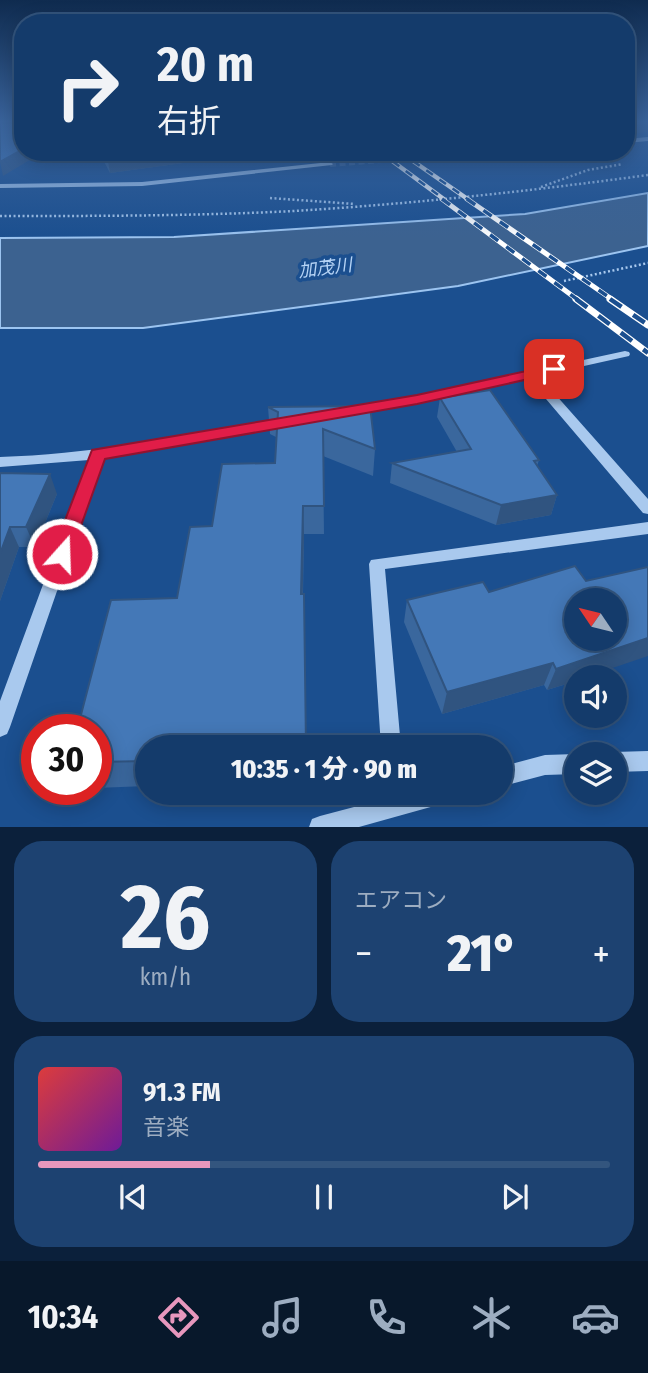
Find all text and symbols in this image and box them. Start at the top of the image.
text: 20 m [157,35,254,94]
icon: right [42,42,133,133]
text: 右折 [157,102,221,140]
water label: 加茂川 [297,254,355,282]
pin [524,339,584,399]
icon: arrive [535,350,573,388]
position arrow [25,517,99,591]
north arrow [564,588,626,651]
map controls [564,588,627,805]
button: sound [564,665,627,728]
speed limit sign: 30 [21,714,112,805]
button: layers [564,742,627,805]
text: 10:35 · 1 分 · 90 m [231,754,417,785]
text: 26 [121,863,210,972]
text: エアコン [355,886,447,914]
text: 21° [447,922,518,985]
text: − [355,931,372,977]
text: + [593,931,610,977]
text: km/h [140,963,191,991]
text: 91.3 FM [143,1077,221,1108]
text: 音楽 [143,1113,189,1141]
icon: previous [114,1178,152,1216]
icon: pause [305,1178,343,1216]
icon: next [496,1178,534,1216]
icon: directions [154,1293,203,1342]
icon: music [258,1293,307,1342]
icon: phone [362,1293,411,1342]
icon: climate [467,1293,516,1342]
icon: car [571,1293,620,1342]
text: 10:34 [28,1298,98,1336]

